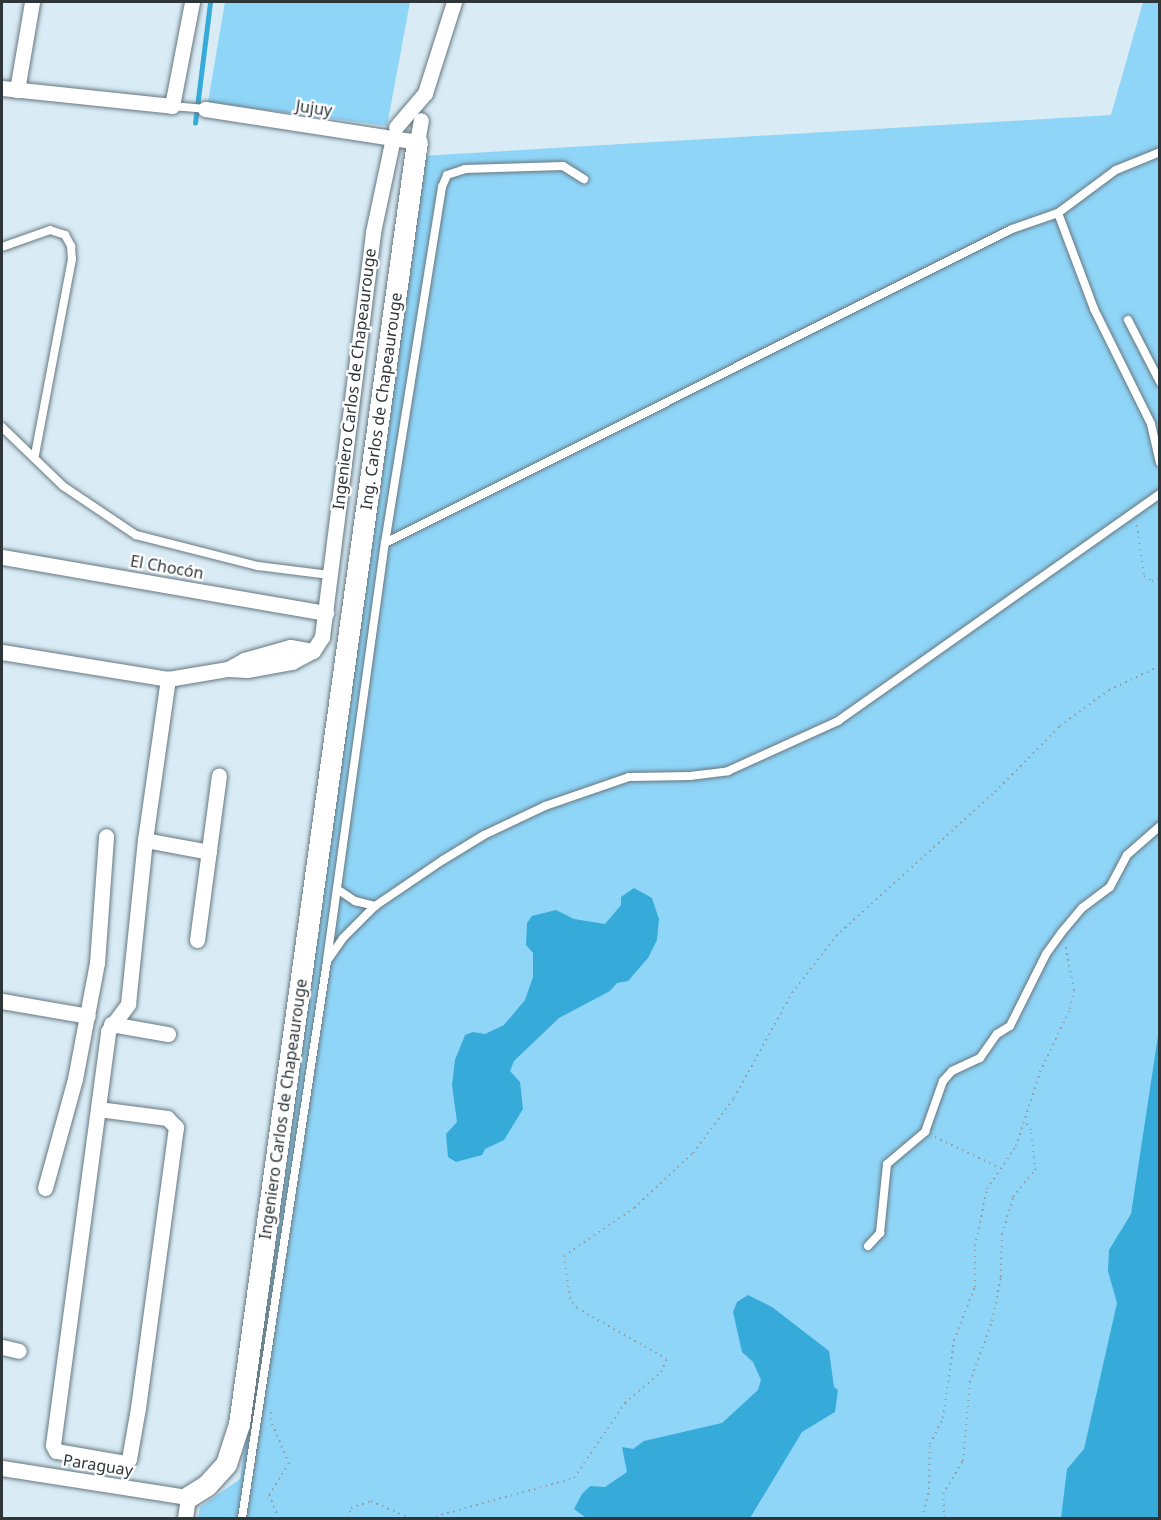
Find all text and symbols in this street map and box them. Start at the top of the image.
street label: Jujuy [295,96,333,120]
street label: Ingeniero Carlos de Chapeaurouge [328,247,380,511]
street label: Ing. Carlos de Chapeaurouge [356,291,406,511]
street label: El Chocón [129,551,205,583]
street label: Ingeniero Carlos de Chapeaurouge [255,977,311,1241]
street label: Paraguay [62,1450,134,1480]

